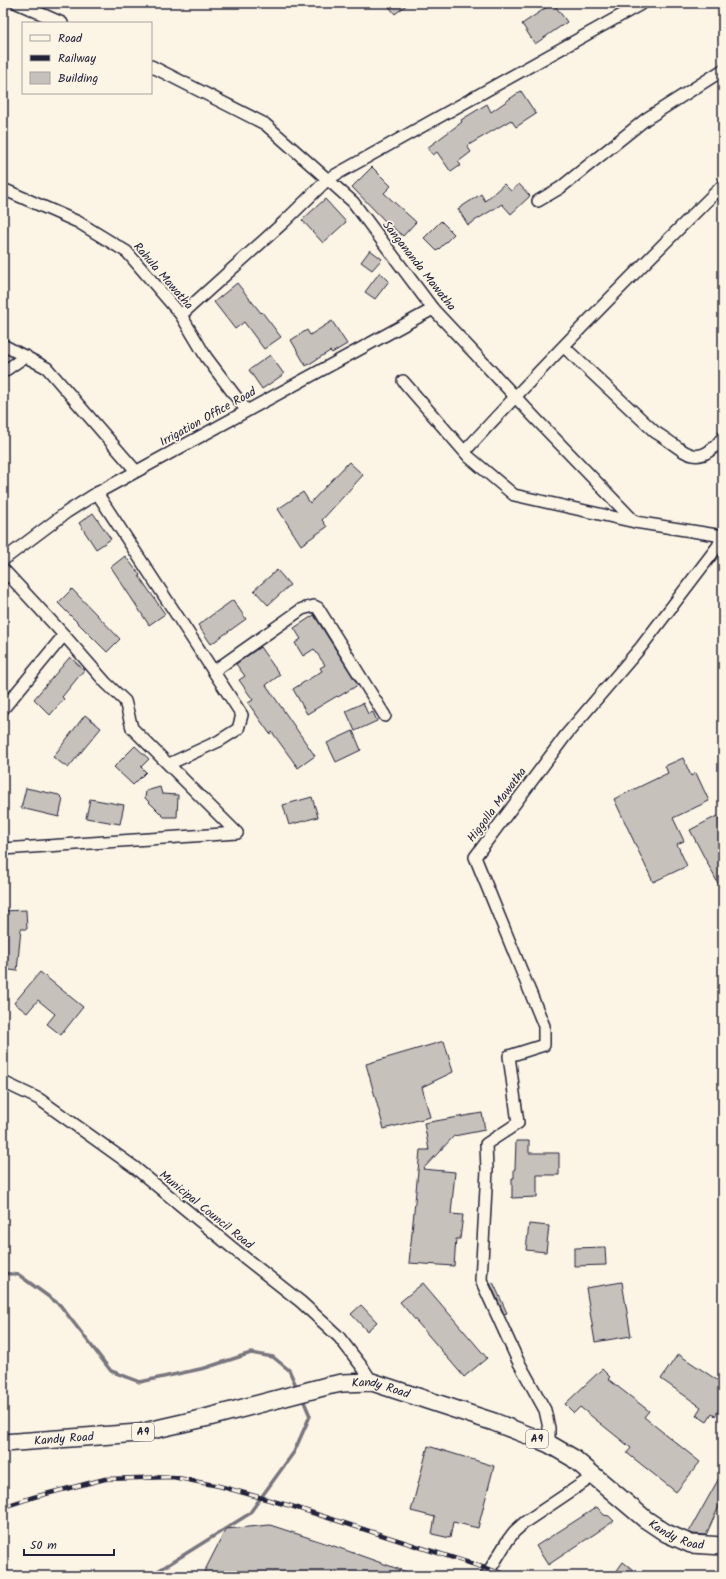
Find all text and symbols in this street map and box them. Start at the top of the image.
legend [22,22,152,94]
text: Road [58,29,83,48]
text: Railway [58,49,96,68]
text: Building [58,69,98,88]
street label: Sangananda Mawatha [378,217,461,316]
street label: Rahula Mawatha [128,238,198,314]
street label: Irrigation Office Road [156,382,261,451]
street label: Higgolla Mawatha [462,763,532,846]
street label: Municipal Council Road [155,1166,258,1255]
street label: Kandy Road [351,1373,413,1404]
road number: A9 [132,1423,154,1441]
street label: Kandy Road [33,1427,95,1450]
road number: A9 [526,1430,548,1448]
street label: Kandy Road [645,1514,706,1554]
scale bar [24,1531,114,1557]
text: 50 m [30,1536,57,1555]

